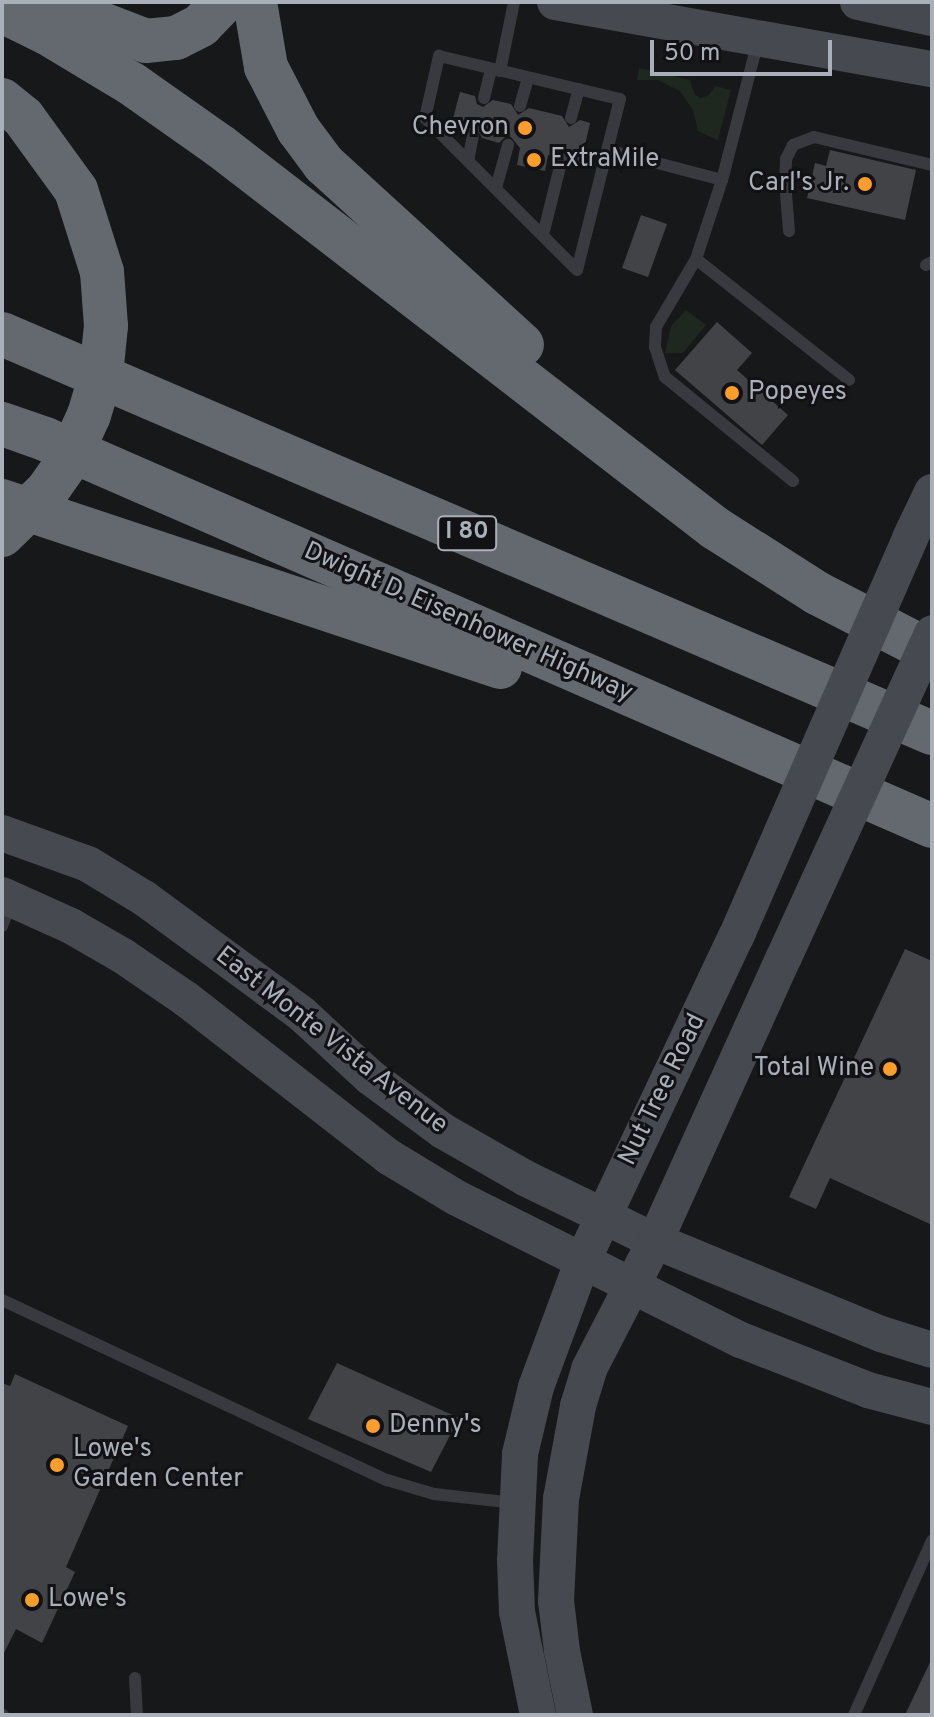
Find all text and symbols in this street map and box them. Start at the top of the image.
scale bar [654,24,836,74]
text: 50 m [664,39,720,69]
place label: Chevron [412,112,509,144]
marker: Chevron [516,119,534,137]
place label: ExtraMile [550,144,659,176]
marker: ExtraMile [525,151,543,169]
place label: Carl's Jr. [748,168,849,200]
marker: Carl's Jr. [856,175,874,193]
place label: Popeyes [748,377,847,409]
marker: Popeyes [723,384,741,402]
road number: I 80 [437,513,497,553]
street label: Dwight D. Eisenhower Highway [299,536,637,710]
street label: East Monte Vista Avenue [208,940,454,1142]
street label: Nut Tree Road [613,1009,713,1171]
place label: Total Wine [753,1053,874,1085]
marker: Total Wine [881,1060,899,1078]
place label: Denny's [389,1410,482,1442]
marker: Denny's [364,1417,382,1435]
place label: Lowe's Garden Center [73,1434,243,1496]
marker: Lowe's Garden Center [48,1456,66,1474]
place label: Lowe's [48,1584,127,1616]
marker: Lowe's [23,1591,41,1609]

